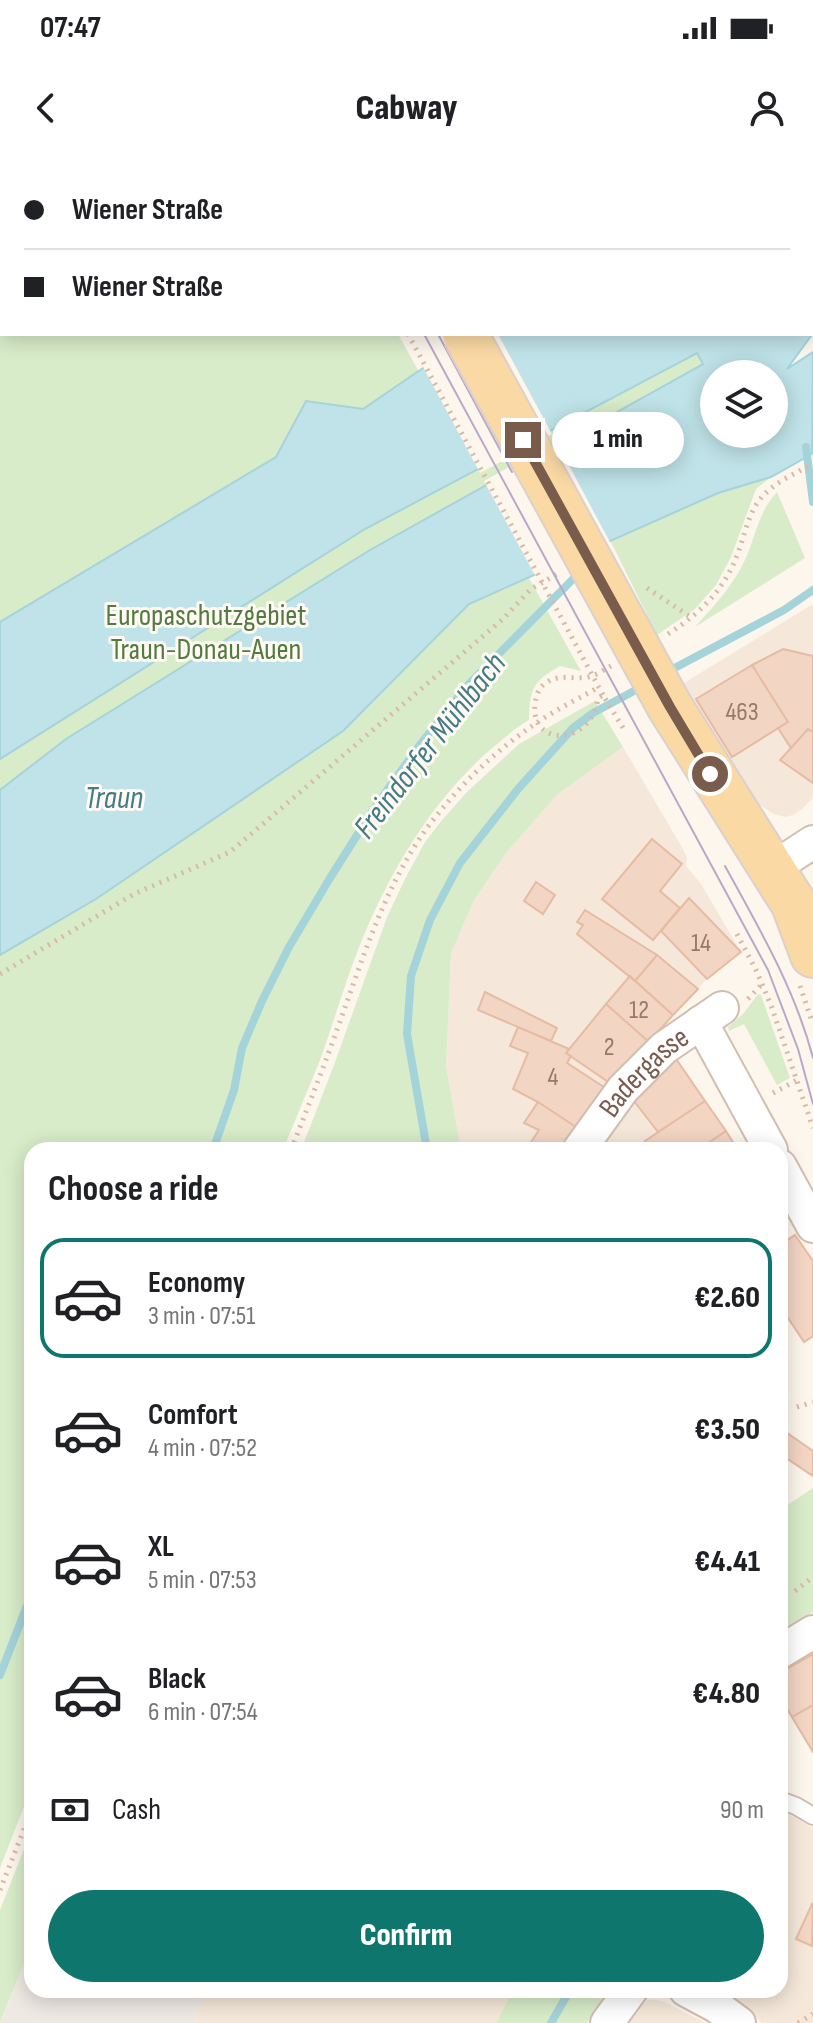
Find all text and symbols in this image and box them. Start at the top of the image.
text: 07:47 [40,10,101,46]
icon: back [24,86,68,130]
icon: person [745,86,789,130]
text: Cabway [356,87,457,130]
text: Wiener Straße [72,192,223,228]
text: Wiener Straße [72,269,223,305]
map controls [700,360,788,448]
button: layers [700,360,788,448]
callout: 1 min [551,412,683,468]
route end [505,422,541,458]
text: 1 min [593,424,643,455]
park label: Europaschutzgebiet Traun-Donau-Auen [106,598,306,668]
water label: Freindorfer Mühlbach [346,645,515,847]
house number: 463 [725,697,759,728]
route start [692,756,728,792]
water label: Traun [85,779,143,818]
house number: 14 [691,928,711,959]
house number: 12 [629,995,649,1026]
street label: Badergasse [592,1019,696,1125]
house number: 2 [604,1032,614,1063]
house number: 4 [548,1062,559,1093]
text: Choose a ride [48,1168,219,1211]
icon: car [52,1262,124,1334]
text: Economy [148,1265,245,1301]
text: €2.60 [695,1280,760,1316]
text: 3 min · 07:51 [148,1301,255,1332]
icon: car [52,1394,124,1466]
text: Comfort [148,1397,238,1433]
text: €3.50 [694,1412,760,1448]
text: 4 min · 07:52 [148,1433,257,1464]
icon: car [52,1526,124,1598]
text: XL [148,1529,174,1565]
text: €4.41 [695,1544,760,1580]
text: 5 min · 07:53 [148,1565,257,1596]
icon: car [52,1658,124,1730]
text: Black [148,1661,206,1697]
text: €4.80 [692,1676,760,1712]
text: 6 min · 07:54 [148,1697,258,1728]
icon: cash [48,1788,92,1832]
text: Cash [112,1792,161,1828]
text: 90 m [720,1795,764,1826]
button: Confirm [48,1890,764,1982]

